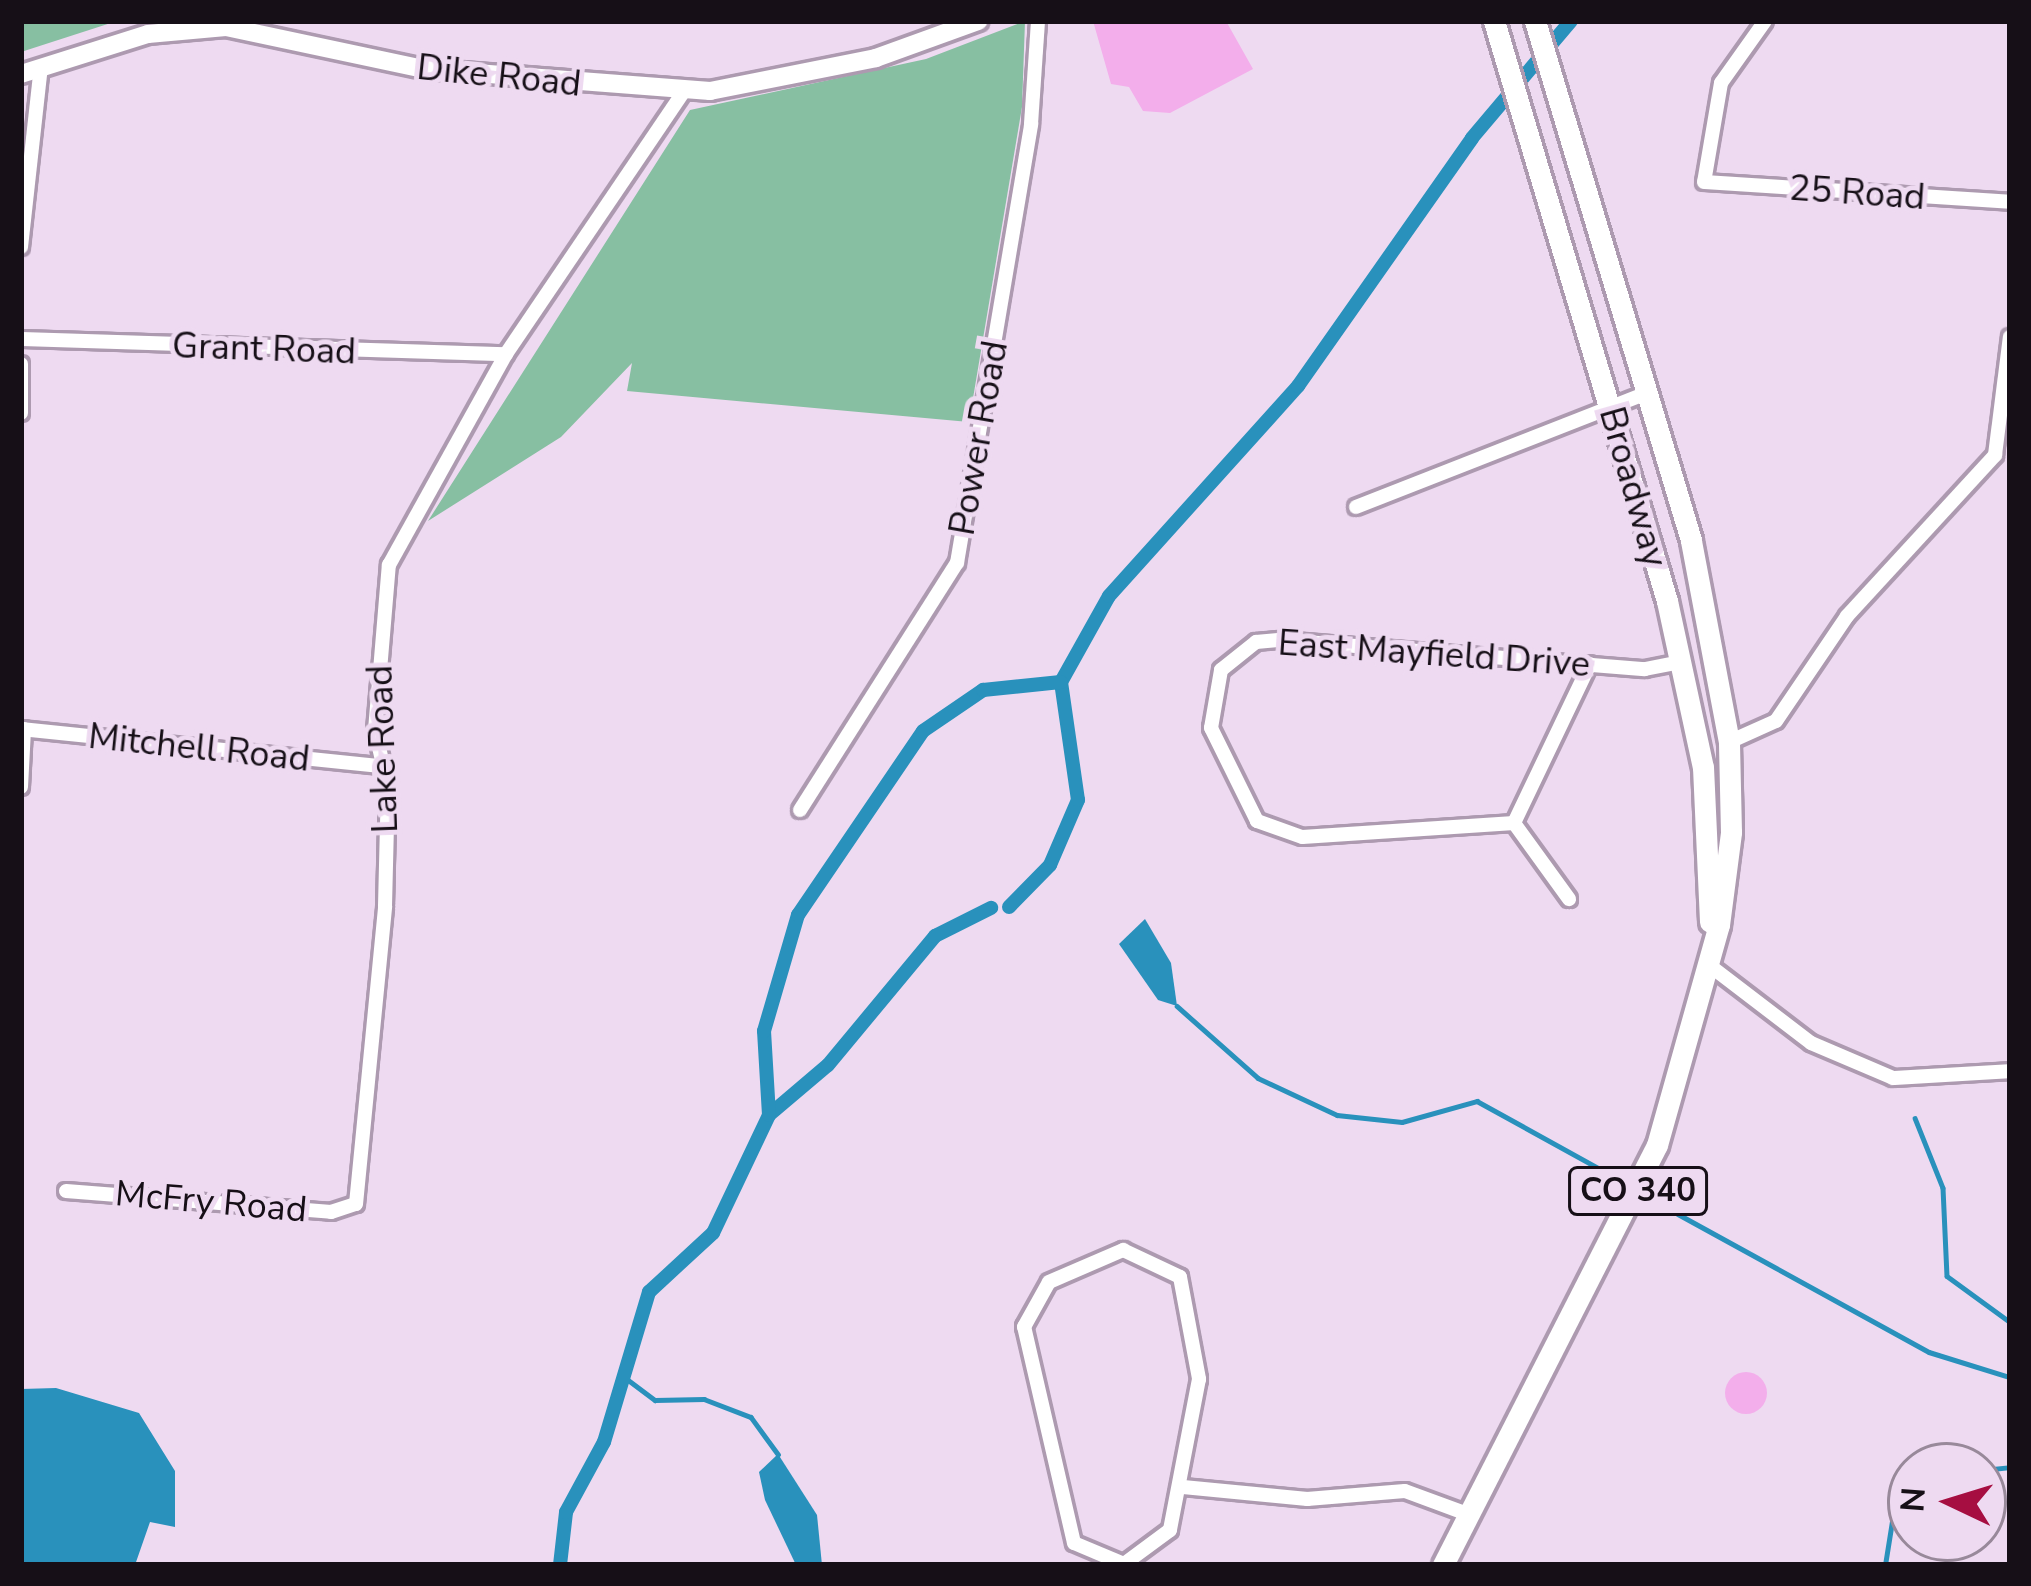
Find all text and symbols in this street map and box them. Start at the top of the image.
street label: Dike Road [415,46,583,106]
street label: 25 Road [1788,167,1926,219]
street label: Grant Road [171,324,357,374]
street label: Power Road [941,337,1017,539]
street label: Broadway [1590,402,1676,572]
street label: East Mayfield Drive [1277,622,1591,686]
street label: Lake Road [358,664,408,834]
street label: Mitchell Road [86,715,312,781]
road number: CO 340 [1566,1164,1710,1218]
street label: McFry Road [113,1172,309,1232]
north arrow [1887,1442,2007,1562]
text: N [1890,1486,1937,1514]

